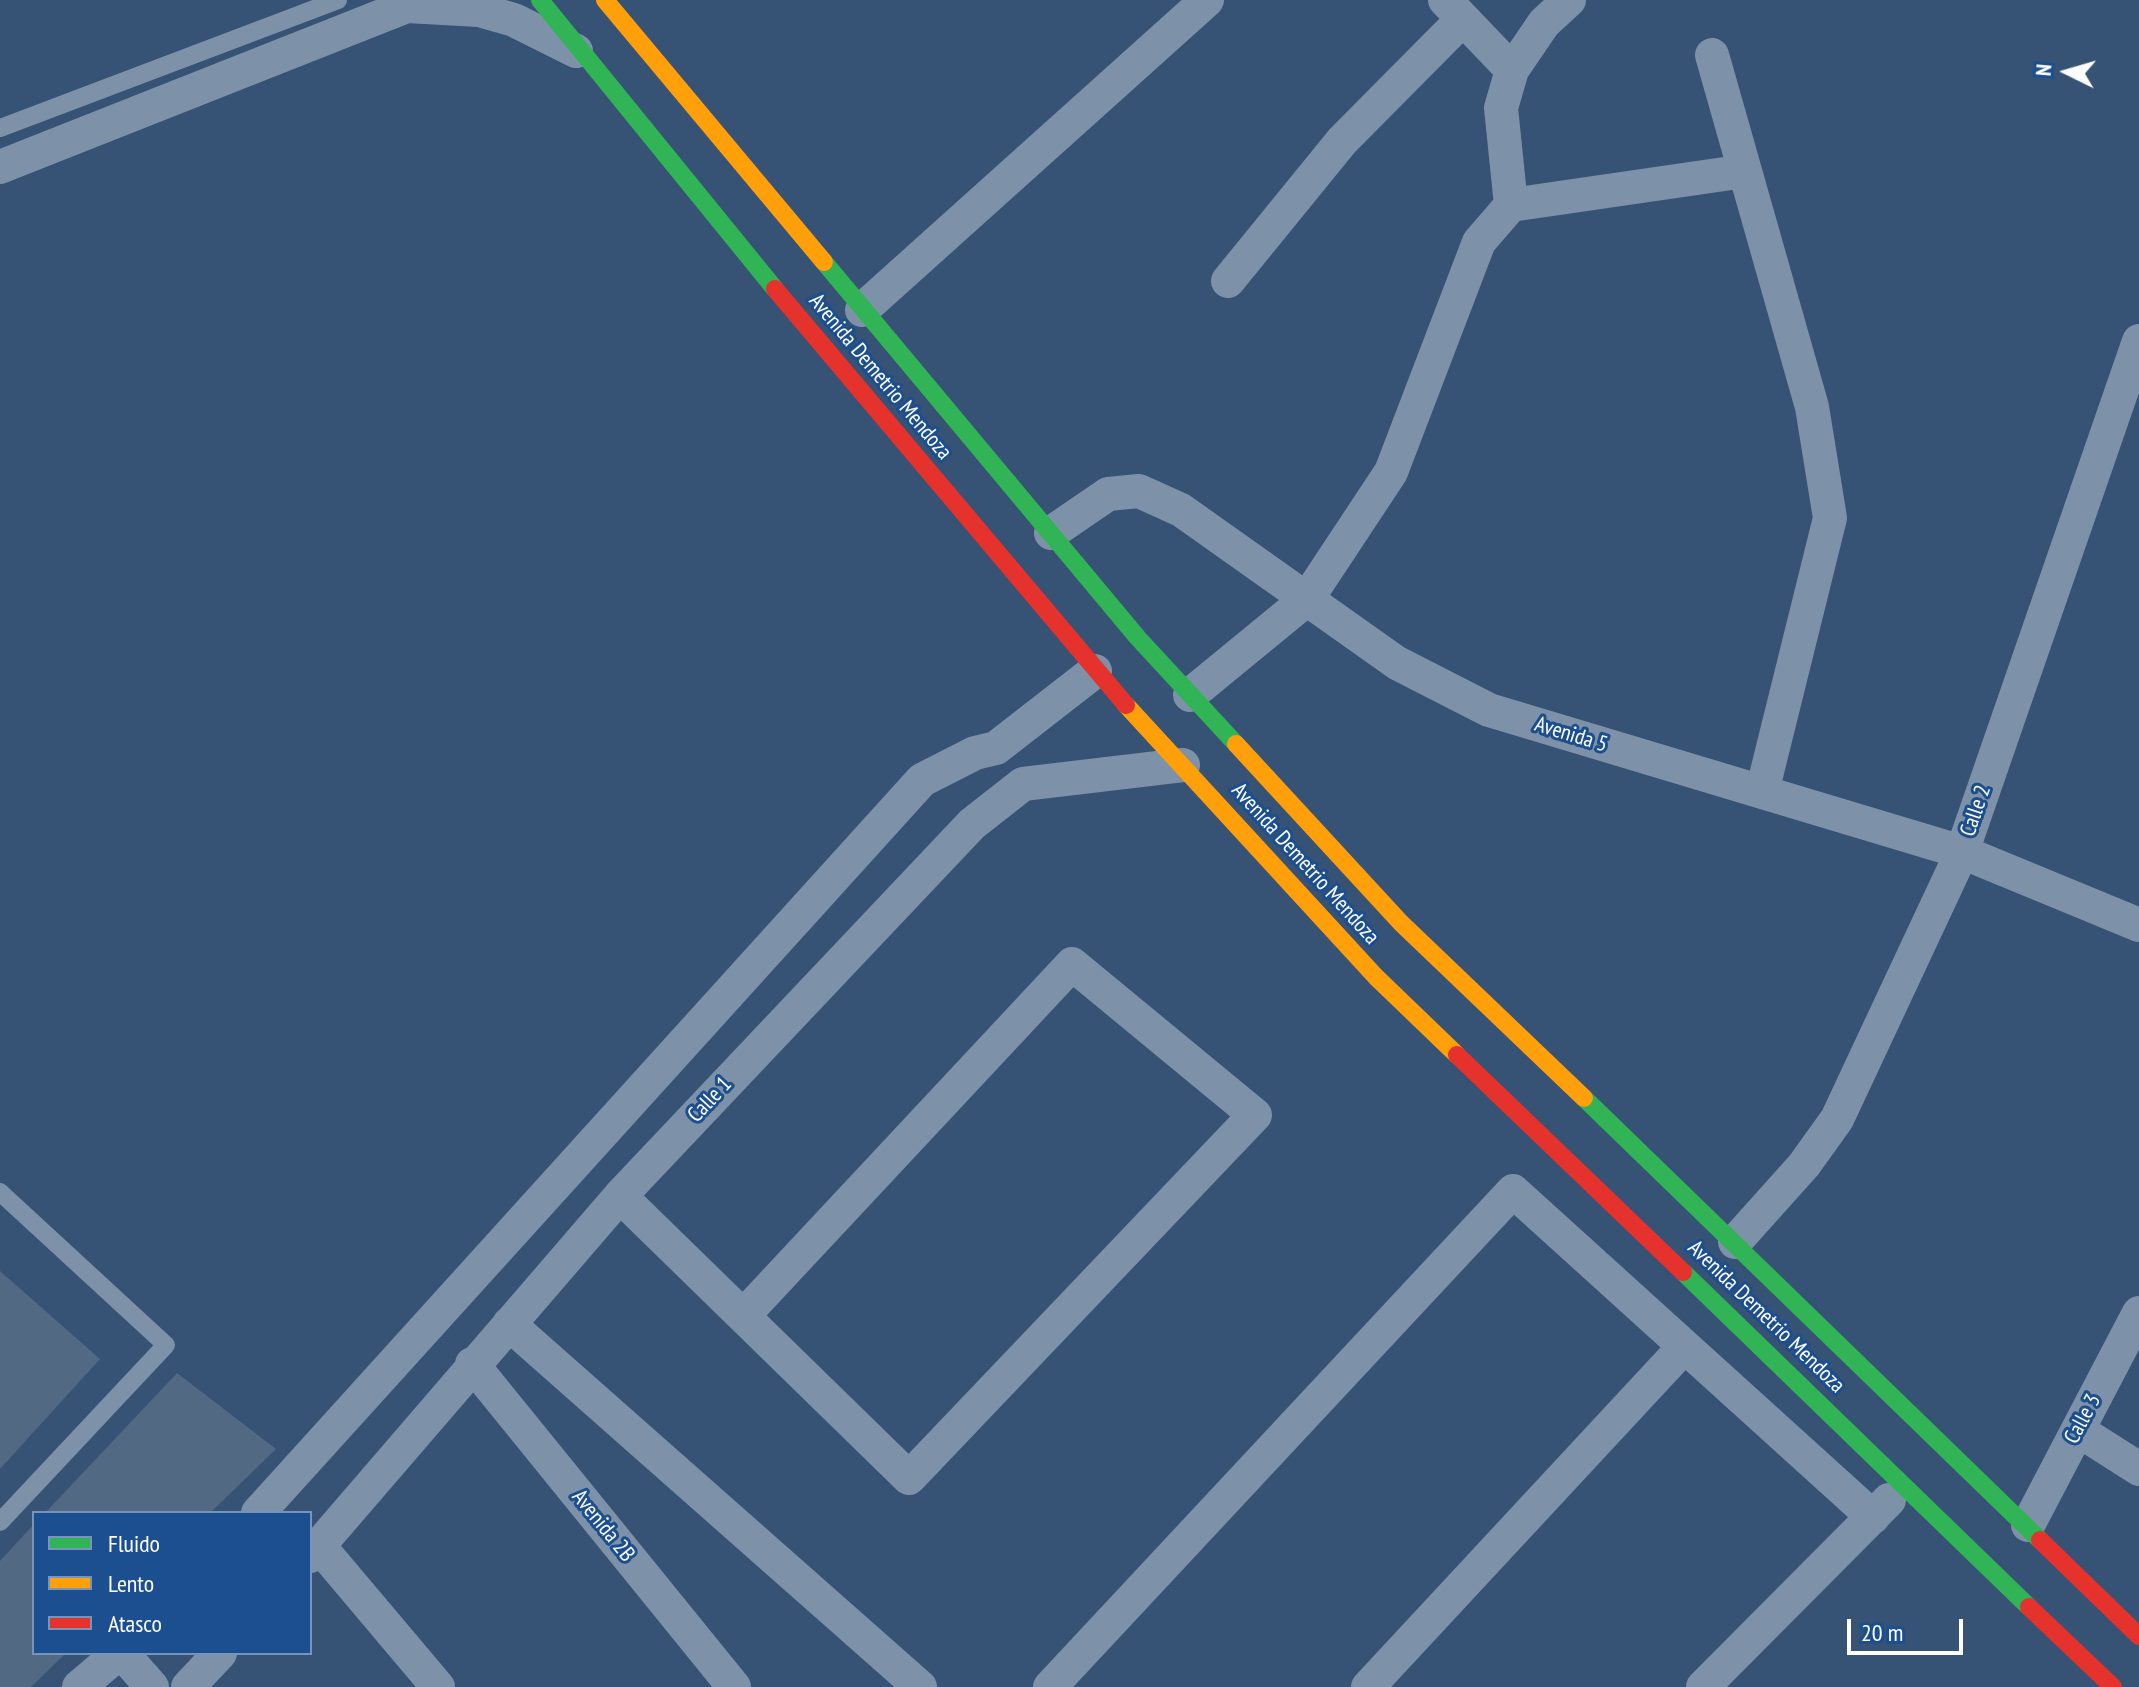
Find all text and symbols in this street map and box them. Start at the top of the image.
north arrow [2027,32,2107,112]
text: N [2029,63,2058,77]
street label: Avenida Demetrio Mendoza [803,289,957,465]
street label: Avenida 5 [1531,711,1611,759]
street label: Avenida Demetrio Mendoza [1226,778,1384,950]
street label: Calle 2 [1955,782,1997,840]
street label: Calle 1 [682,1072,738,1128]
street label: Avenida Demetrio Mendoza [1682,1235,1850,1399]
street label: Calle 3 [2059,1390,2107,1448]
street label: Avenida 2B [566,1485,640,1567]
legend [32,1511,312,1655]
text: Fluido [108,1528,160,1559]
text: Lento [108,1568,154,1599]
scale bar [1851,1603,1967,1653]
text: Atasco [108,1608,162,1639]
text: 20 m [1861,1617,1903,1648]

